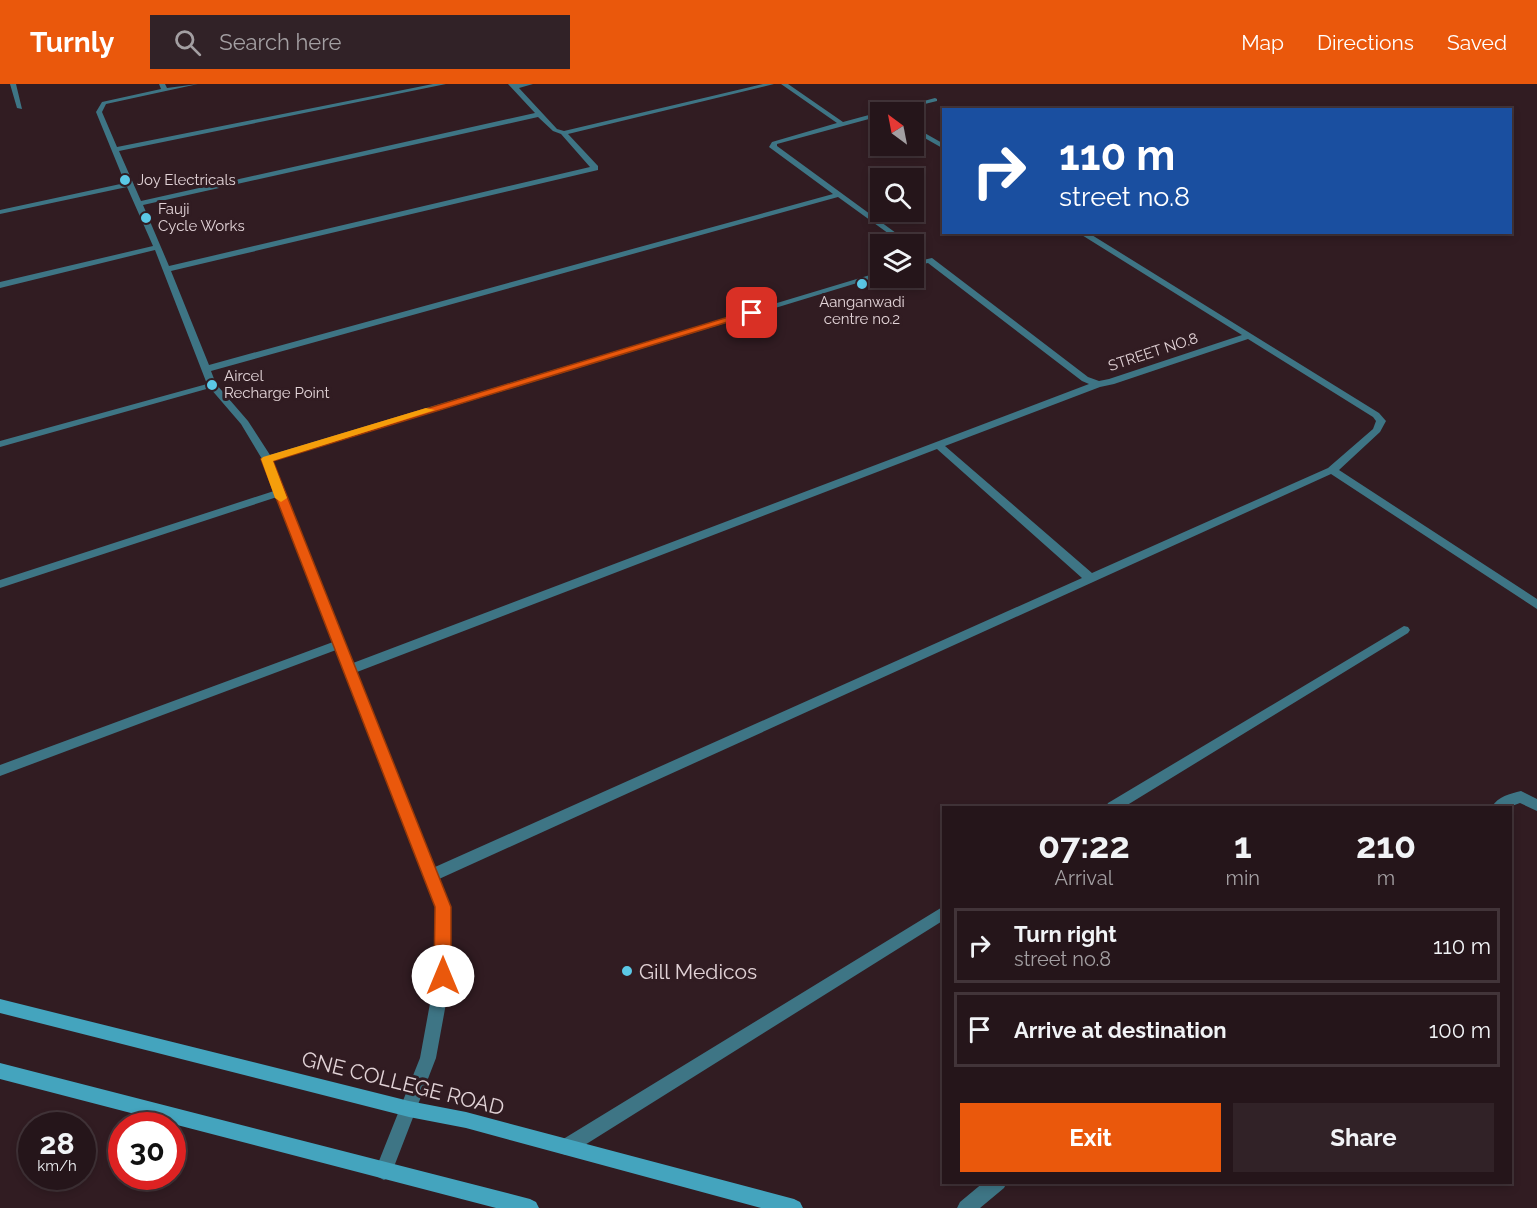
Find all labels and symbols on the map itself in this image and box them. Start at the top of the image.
north arrow [870,102,924,156]
place label: Joy Electricals [137,171,236,189]
marker: Joy Electricals [118,173,132,187]
place label: Fauji Cycle Works [158,200,245,235]
marker: Fauji Cycle Works [139,211,153,225]
marker: Aanganwadi centre no.2 [855,277,869,291]
pin [726,287,777,338]
place label: Aanganwadi centre no.2 [819,293,905,328]
street label: STREET NO.8 [1106,329,1200,375]
place label: Aircel Recharge Point [224,367,330,402]
marker: Aircel Recharge Point [205,378,219,392]
position arrow [411,944,475,1008]
place label: Gill Medicos [639,959,757,984]
marker: Gill Medicos [620,964,634,978]
street label: GNE COLLEGE ROAD [299,1046,507,1120]
speed limit sign: 30 [108,1112,186,1190]

